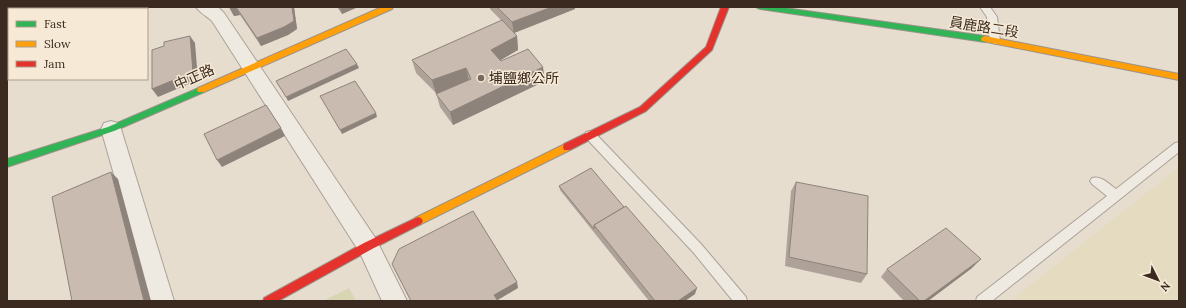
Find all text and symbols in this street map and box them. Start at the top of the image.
legend [8,8,148,80]
street label: 員鹿路二段 [948,13,1020,41]
text: Fast [44,16,67,31]
text: Slow [44,36,71,51]
text: Jam [43,56,65,71]
street label: 中正路 [171,60,217,94]
place label: 埔鹽鄉公所 [489,69,559,87]
marker: 埔鹽鄉公所 [476,73,486,83]
north arrow [1138,260,1178,300]
text: N [1157,279,1173,295]

